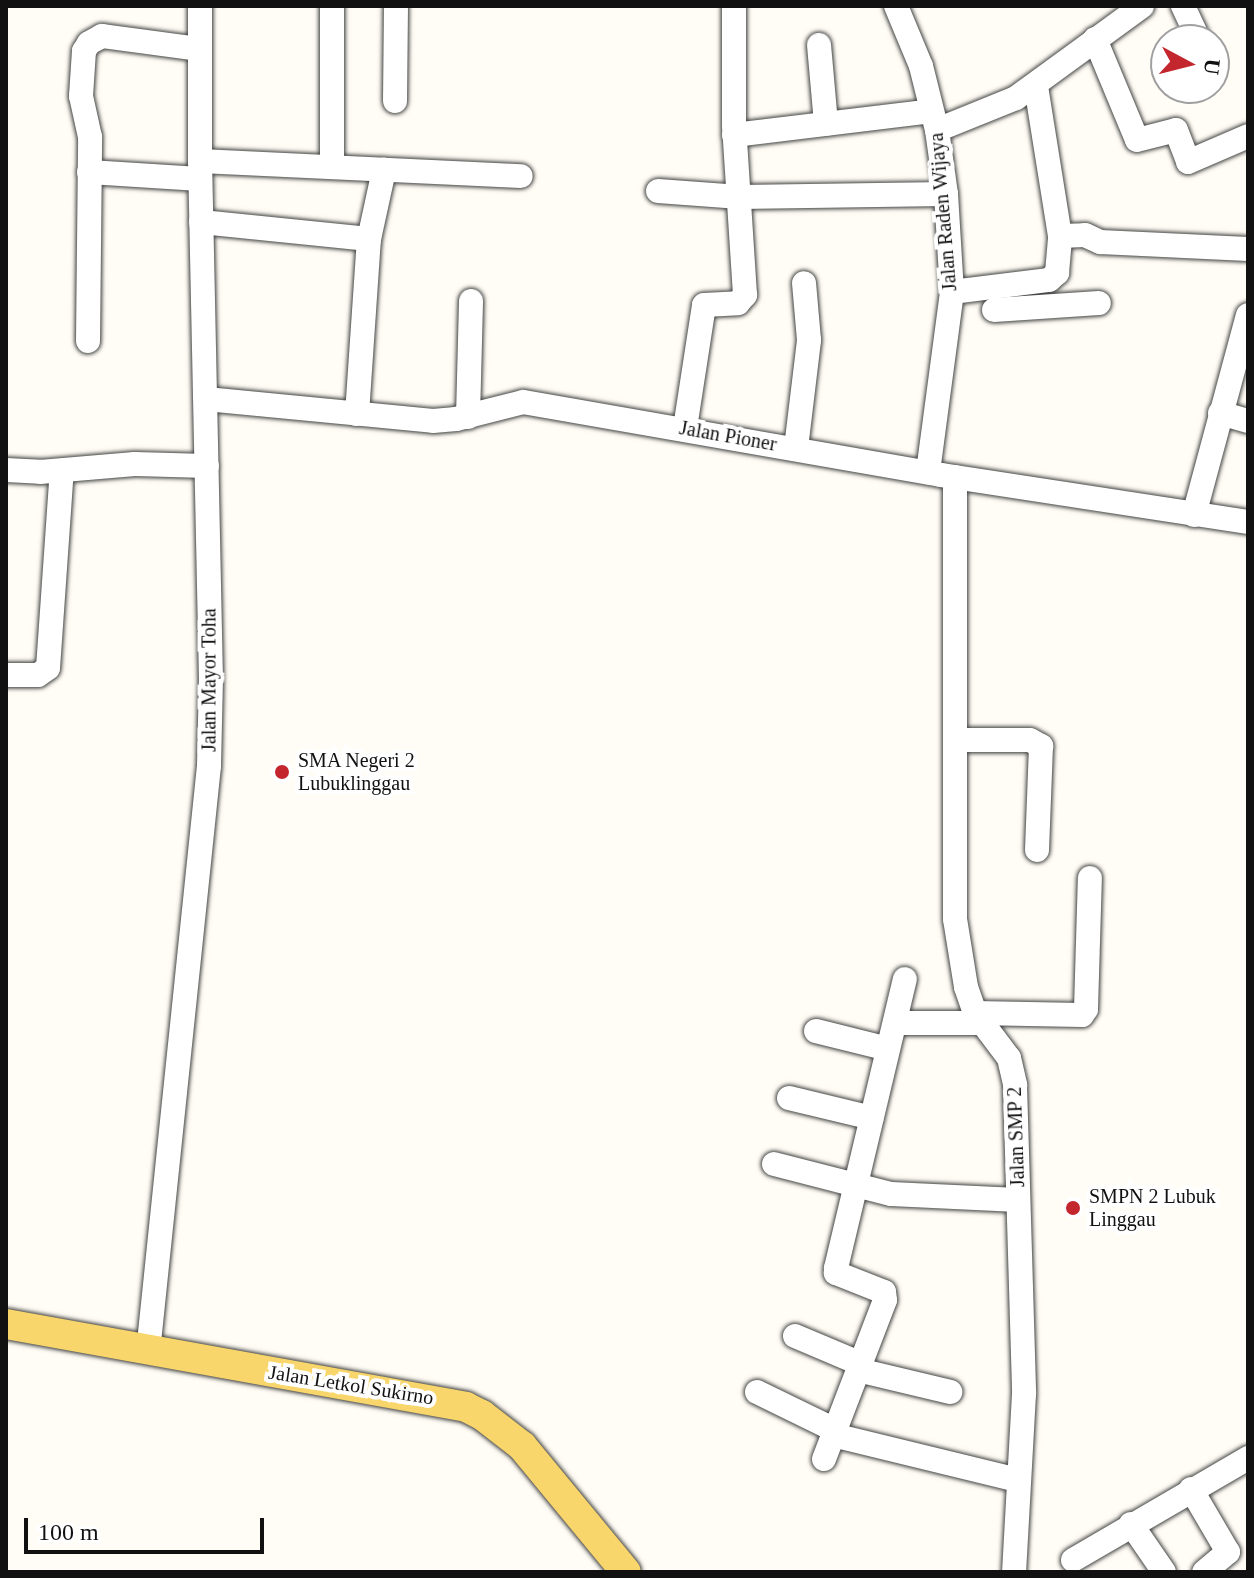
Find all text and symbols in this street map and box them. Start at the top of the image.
north arrow [1150,24,1230,104]
text: U [1199,57,1226,76]
street label: Jalan Raden Wijaya [924,132,962,292]
street label: Jalan Pioner [678,416,778,456]
street label: Jalan Mayor Toha [197,608,221,752]
place label: SMA Negeri 2 Lubuklinggau [298,748,416,795]
marker: SMA Negeri 2 Lubuklinggau [273,763,291,781]
street label: Jalan SMP 2 [1002,1086,1030,1188]
place label: SMPN 2 Lubuk Linggau [1089,1184,1216,1231]
marker: SMPN 2 Lubuk Linggau [1064,1199,1082,1217]
street label: Jalan Letkol Sukirno [267,1360,435,1410]
scale bar [28,1502,268,1552]
text: 100 m [38,1519,99,1545]

